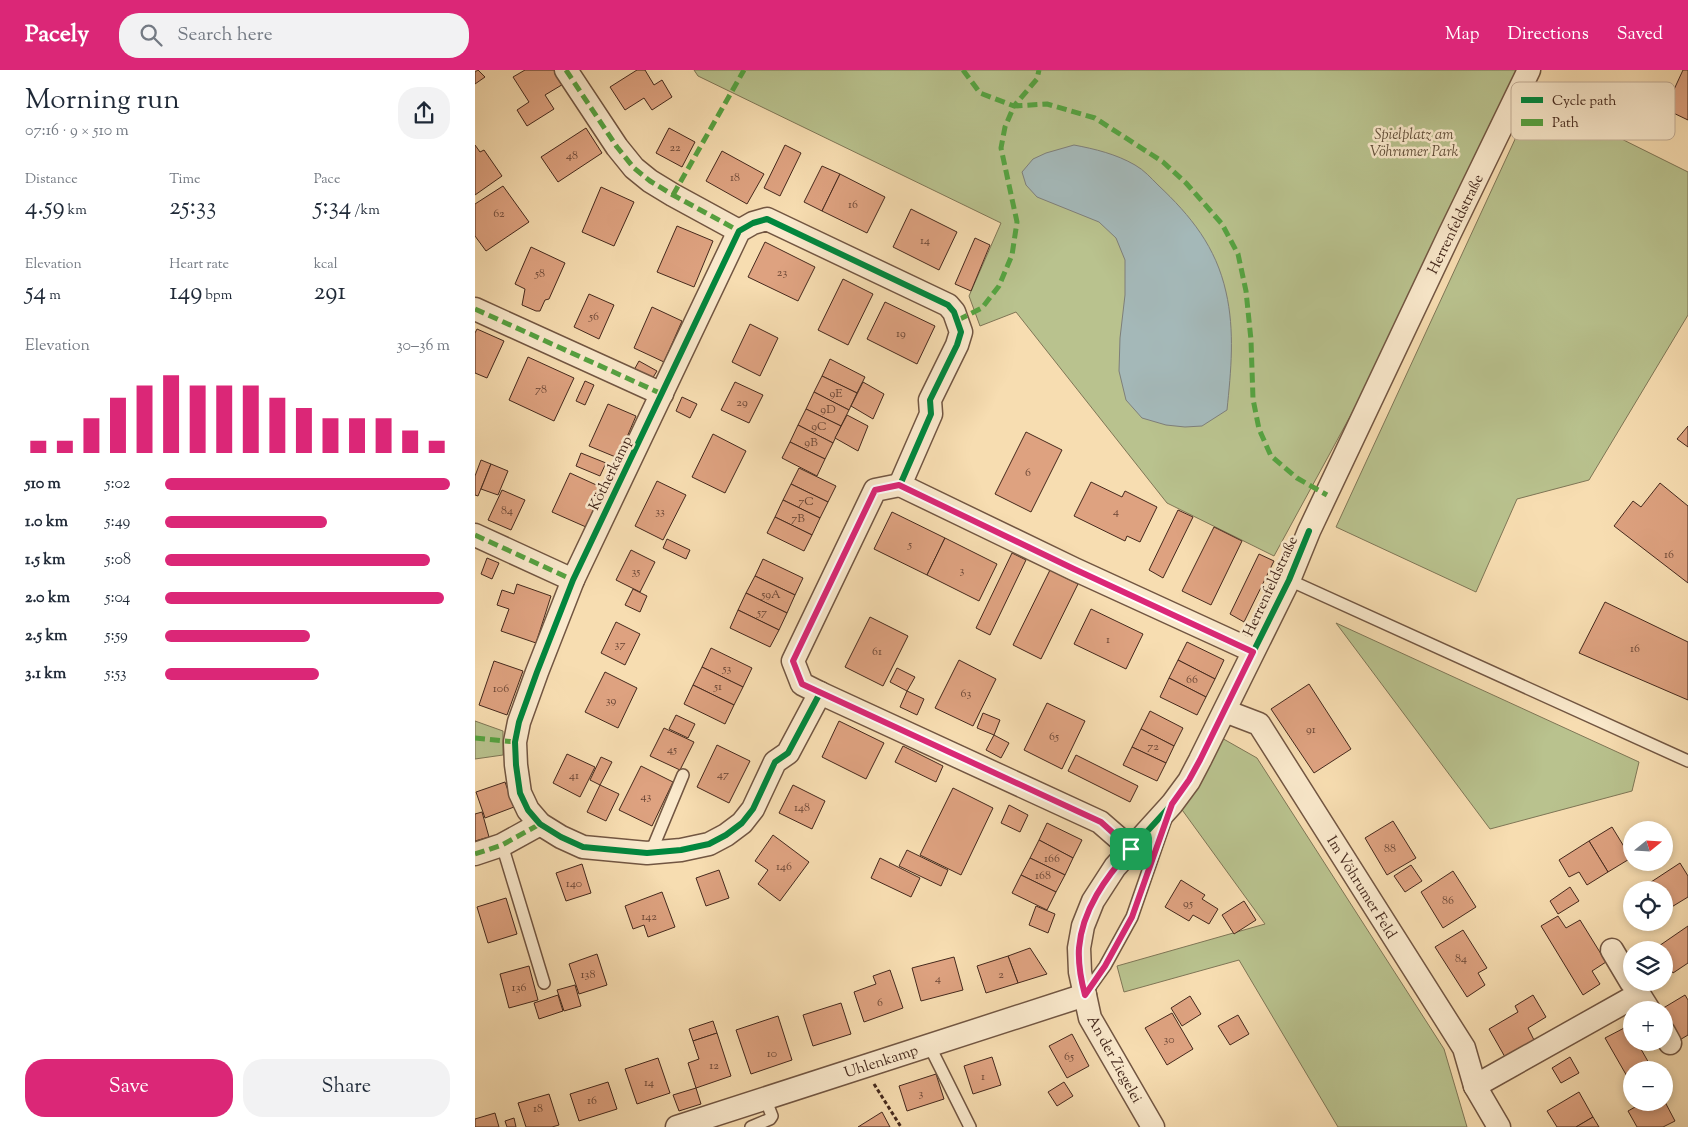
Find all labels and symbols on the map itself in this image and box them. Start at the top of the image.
legend [1511,82,1675,140]
text: Cycle path [1552,92,1616,112]
text: Path [1552,114,1579,134]
park label: Spielplatz am Vöhrumer Park [1370,125,1458,163]
house number: 22 [669,139,681,157]
house number: 48 [566,147,578,165]
house number: 18 [730,169,740,187]
street label: Herrenfeldstraße [1423,171,1490,278]
house number: 16 [848,196,858,214]
house number: 62 [493,205,505,223]
house number: 14 [920,232,930,250]
house number: 23 [777,264,787,282]
house number: 58 [534,265,545,283]
house number: 56 [588,308,599,326]
house number: 19 [896,325,906,343]
house number: 78 [535,381,547,399]
house number: 9E [829,385,843,403]
house number: 29 [736,394,748,412]
house number: 9D [820,401,836,419]
house number: 9C [811,418,827,436]
street label: Kötherkamp [584,433,638,514]
house number: 9B [804,434,818,452]
house number: 6 [1025,464,1031,482]
house number: 7C [798,493,814,511]
house number: 84 [501,502,513,520]
house number: 33 [655,503,665,521]
house number: 4 [1113,503,1119,521]
house number: 7B [791,510,805,528]
street label: Herrenfeldstraße [1239,533,1304,640]
house number: 5 [907,536,912,554]
house number: 16 [1664,546,1674,564]
house number: 3 [960,562,965,580]
house number: 35 [632,563,640,581]
house number: 59A [760,586,781,604]
house number: 57 [756,604,767,622]
house number: 1 [1106,631,1110,649]
house number: 37 [615,636,625,654]
house number: 16 [1630,640,1640,658]
house number: 61 [872,643,882,661]
house number: 53 [722,660,732,678]
house number: 66 [1186,671,1198,689]
house number: 51 [713,678,722,696]
house number: 106 [493,680,509,698]
house number: 63 [961,685,972,703]
house number: 39 [606,692,616,710]
house number: 91 [1306,721,1316,739]
house number: 65 [1049,728,1059,746]
house number: 72 [1147,738,1159,756]
house number: 45 [667,741,677,759]
house number: 47 [717,766,729,784]
house number: 41 [569,767,579,785]
house number: 43 [641,788,652,806]
house number: 148 [794,799,810,817]
north arrow [1623,821,1673,871]
pin [1110,828,1152,870]
street label: Im Vöhrumer Feld [1321,832,1401,944]
house number: 88 [1384,840,1396,858]
house number: 166 [1044,850,1060,868]
house number: 146 [776,858,792,876]
house number: 168 [1035,867,1051,885]
house number: 140 [566,875,582,893]
house number: 86 [1442,892,1454,910]
house number: 95 [1183,895,1193,913]
house number: 142 [641,908,657,926]
house number: 84 [1455,950,1467,968]
house number: 138 [581,966,595,984]
house number: 2 [998,966,1004,984]
house number: 4 [935,970,941,988]
house number: 136 [512,979,526,997]
house number: 6 [877,994,883,1012]
street label: An der Ziegelei [1081,1012,1146,1107]
house number: 30 [1163,1031,1175,1049]
street label: Uhlenkamp [842,1041,921,1084]
house number: 10 [767,1045,777,1063]
house number: 65 [1064,1048,1074,1066]
house number: 12 [709,1057,719,1075]
house number: 1 [981,1068,985,1086]
house number: 14 [644,1074,654,1092]
house number: 3 [919,1085,924,1103]
house number: 16 [587,1092,597,1110]
house number: 18 [533,1100,543,1118]

